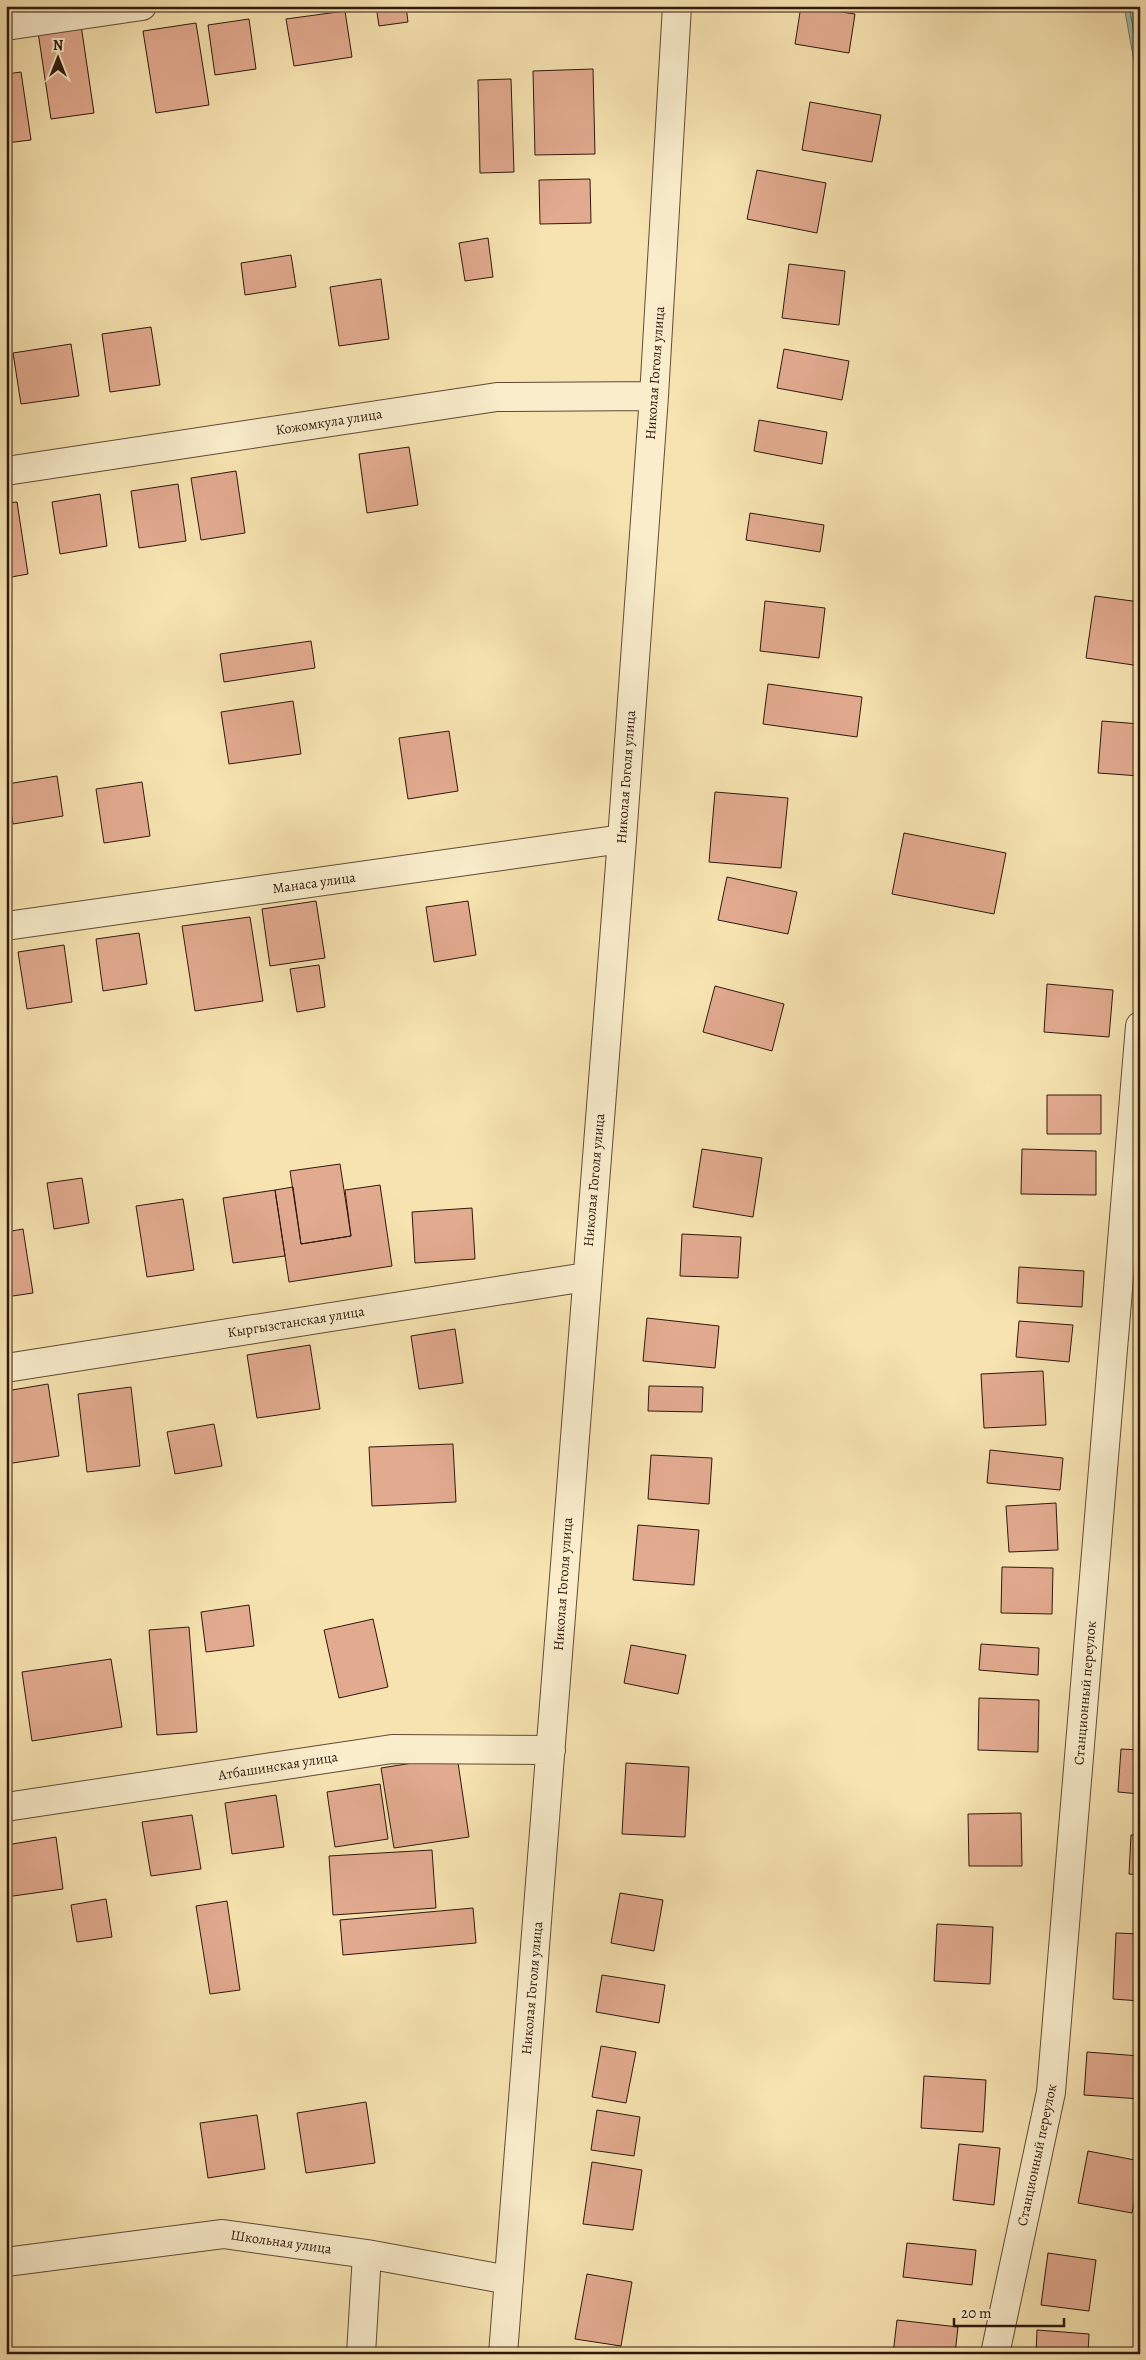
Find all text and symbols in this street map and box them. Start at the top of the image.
north arrow [32,32,82,82]
text: N [53,36,63,55]
street label: Николая Гоголя улица [641,305,669,440]
street label: Кожомкула улица [274,404,384,440]
street label: Николая Гоголя улица [612,709,640,844]
street label: Манаса улица [271,868,357,898]
street label: Николая Гоголя улица [579,1112,609,1247]
street label: Кыргызстанская улица [226,1302,366,1342]
street label: Николая Гоголя улица [549,1516,577,1651]
street label: Станционный переулок [1069,1620,1101,1766]
street label: Атбашинская улица [216,1747,340,1785]
street label: Николая Гоголя улица [517,1920,547,2055]
street label: Станционный переулок [1013,2082,1061,2228]
street label: Школьная улица [229,2226,333,2259]
scale bar [954,2295,1064,2327]
text: 20 m [961,2303,992,2323]

